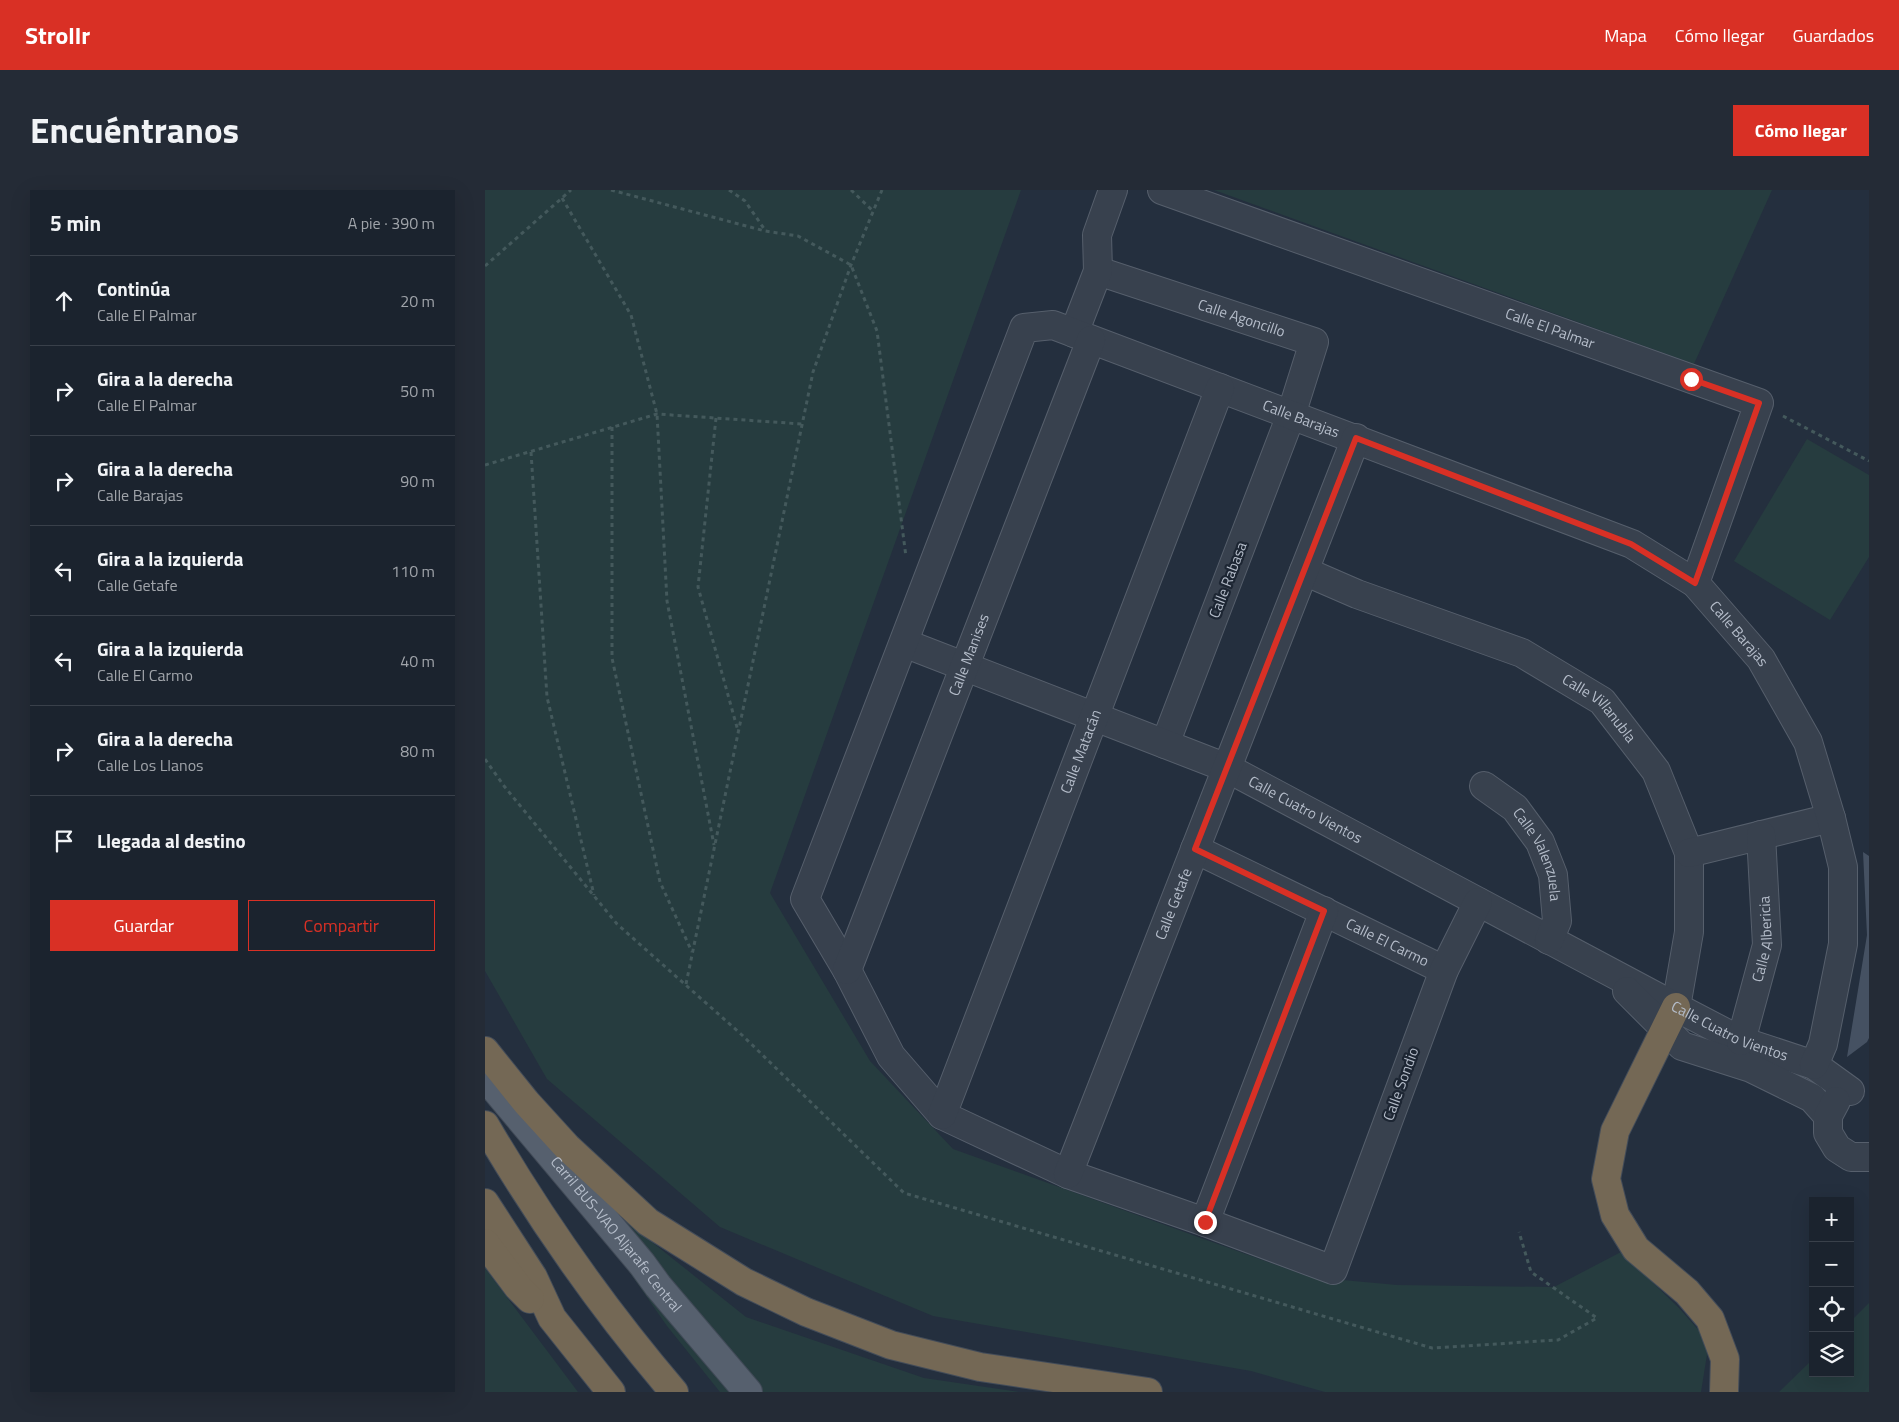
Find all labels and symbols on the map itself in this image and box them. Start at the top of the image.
street label: Calle Agoncillo [1195,293,1288,343]
street label: Calle El Palmar [1502,301,1598,355]
route start [1680,368,1703,391]
street label: Calle Barajas [1259,393,1343,443]
street label: Calle Rabasa [1202,538,1253,621]
street label: Calle Barajas [1704,595,1775,670]
street label: Calle Manises [942,610,995,699]
street label: Calle Villanubla [1558,668,1642,748]
street label: Calle Matacán [1054,706,1107,797]
street label: Calle Cuatro Vientos [1244,769,1367,849]
street label: Calle Valenzuela [1507,803,1567,903]
street label: Calle Getafe [1149,864,1198,943]
street label: Calle Albericia [1745,895,1779,985]
street label: Calle El Carmo [1342,912,1433,972]
street label: Calle Cuatro Vientos [1667,994,1791,1067]
street label: Calle Sondio [1377,1044,1424,1124]
street label: Carril BUS-VAO Aljarafe Central [545,1151,688,1317]
route end [1194,1211,1217,1234]

